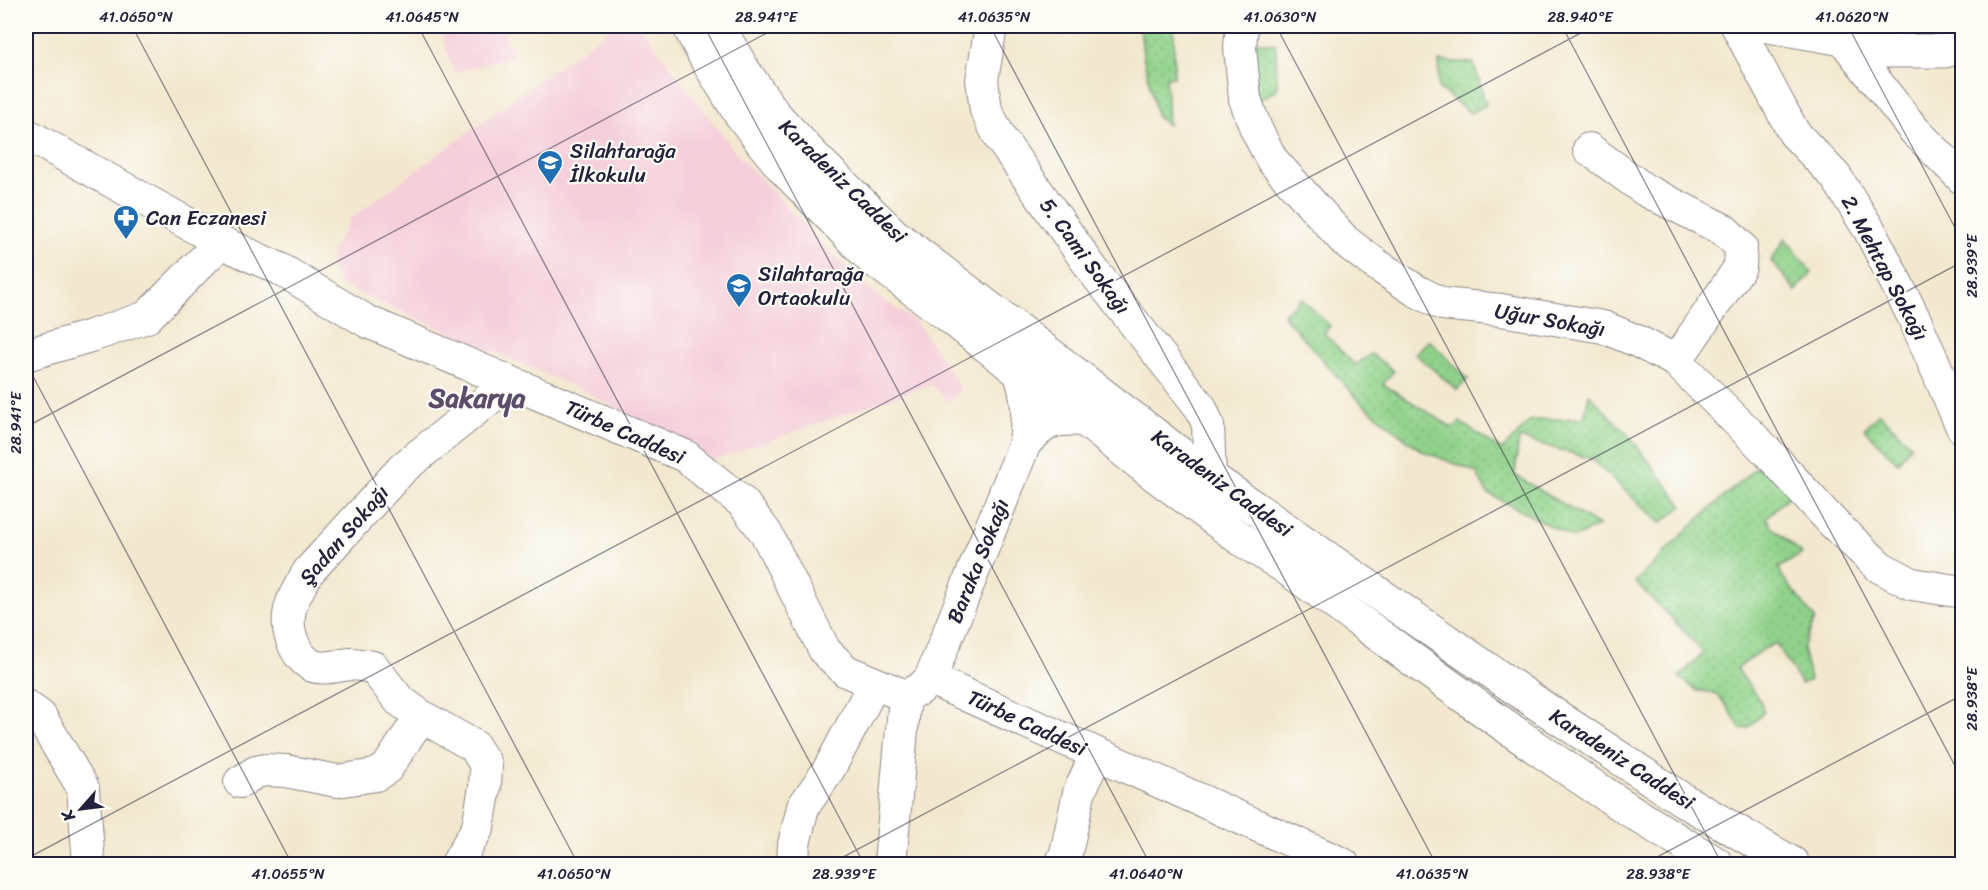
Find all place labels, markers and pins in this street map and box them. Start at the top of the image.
place label: Silahtarağa İlkokulu [569,132,676,194]
school or university icon: Silahtarağa İlkokulu [535,148,565,186]
place label: Can Eczanesi [146,199,267,237]
pharmacy icon: Can Eczanesi [111,203,141,241]
place label: Silahtarağa Ortaokulu [758,255,864,317]
school or university icon: Silahtarağa Ortaokulu [724,271,754,309]

